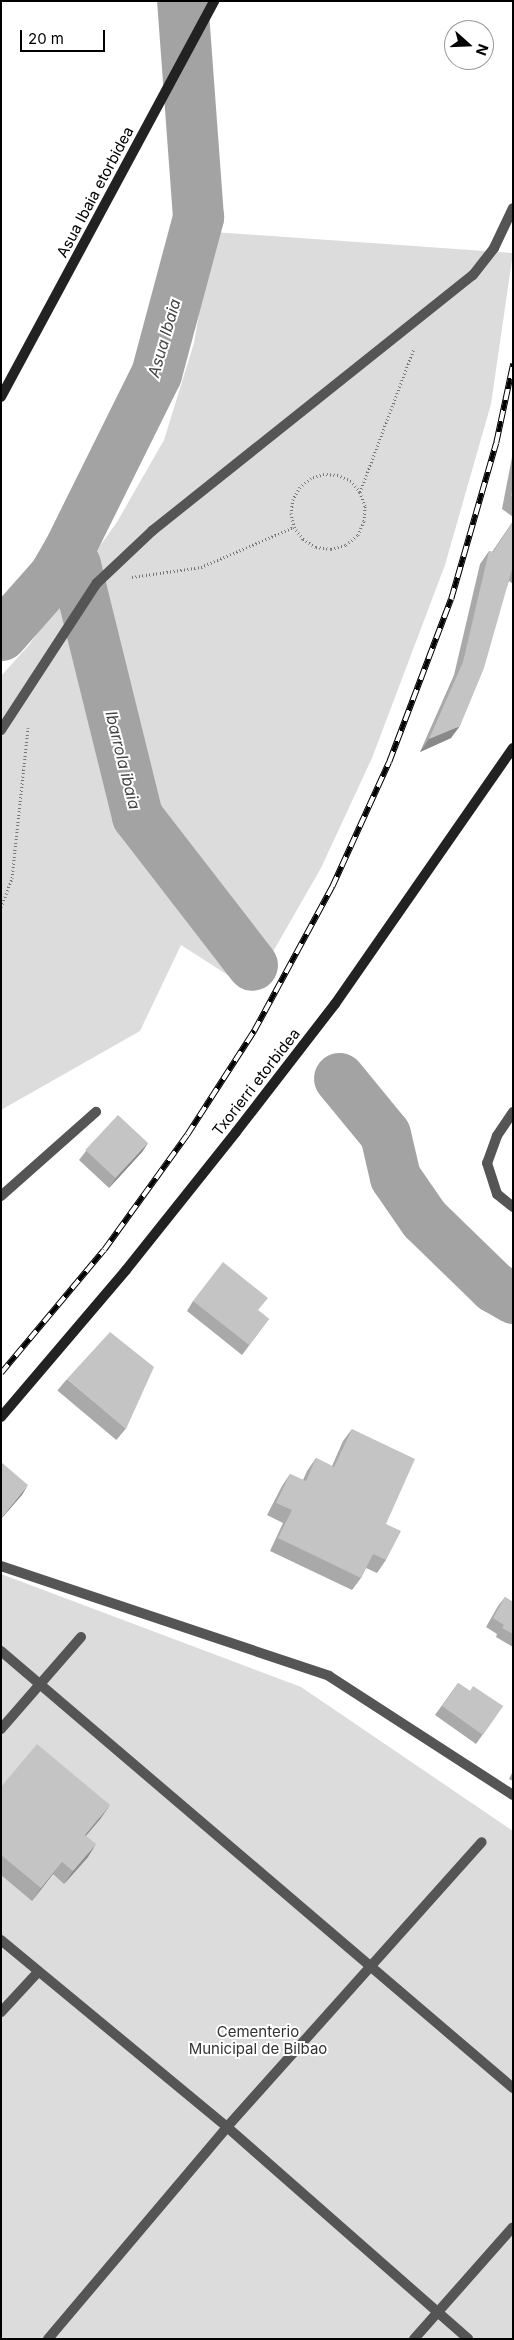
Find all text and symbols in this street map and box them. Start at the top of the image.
scale bar [22,20,108,52]
north arrow [444,20,494,70]
text: 20 m [28,29,64,48]
text: N [473,42,492,58]
street label: Asua Ibaia etorbidea [53,124,137,260]
water label: Asua Ibaia [144,296,184,380]
water label: Ibarrola ibaia [101,709,145,811]
street label: Txorierri etorbidea [209,1025,303,1139]
park label: Cementerio Municipal de Bilbao [189,2022,327,2057]

